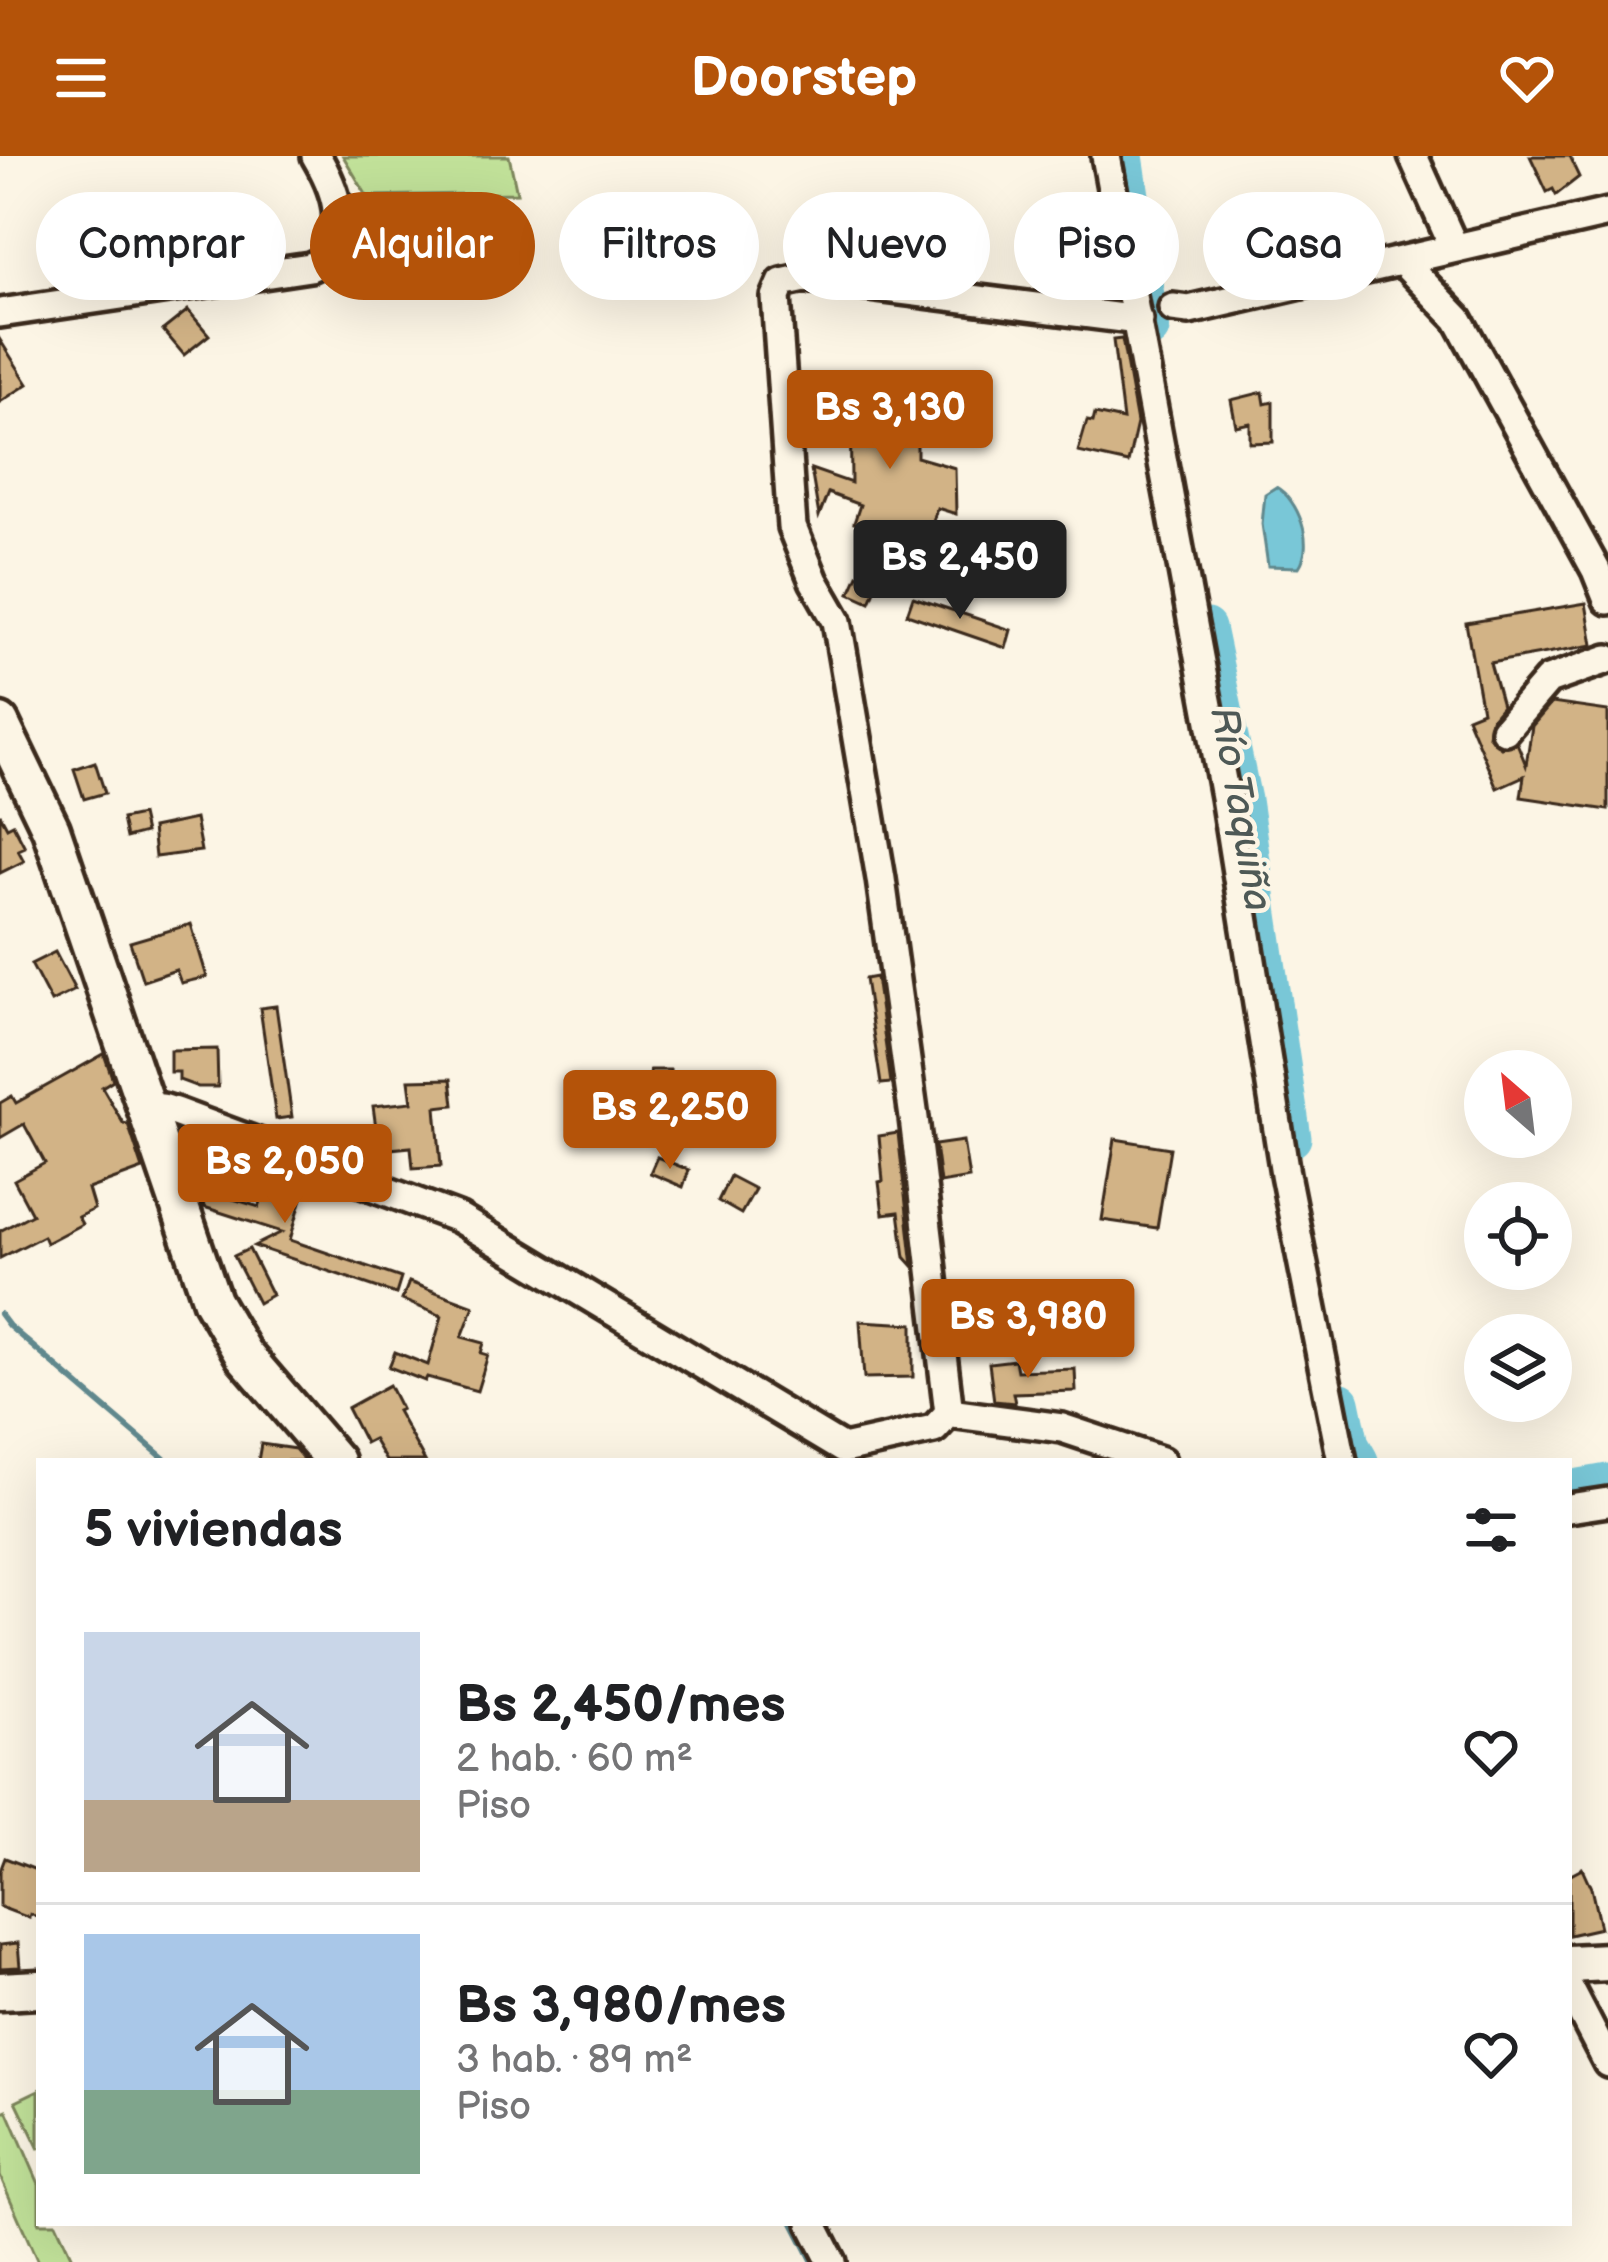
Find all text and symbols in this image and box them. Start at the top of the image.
icon: menu [48,45,114,111]
icon: heart [1494,45,1560,111]
text: Doorstep [691,46,917,111]
chip: Comprar [36,192,286,300]
chip: Alquilar [310,192,535,300]
chip: Filtros [559,192,759,300]
chip: Nuevo [783,192,990,300]
chip: Piso [1014,192,1179,300]
chip: Casa [1203,192,1385,300]
pin: Bs 3,130 [766,370,1014,472]
text: Bs 3,130 [814,385,966,432]
pin: Bs 2,450 [836,520,1084,622]
text: Bs 2,450 [880,535,1040,582]
water label: Río Taquiña [1199,703,1281,915]
north arrow [1464,1050,1572,1158]
map controls [1464,1050,1572,1422]
pin: Bs 2,250 [546,1070,794,1172]
text: Bs 2,250 [590,1085,750,1132]
pin: Bs 2,050 [161,1124,409,1226]
text: Bs 2,050 [205,1139,365,1186]
button: locate [1464,1182,1572,1290]
pin: Bs 3,980 [904,1279,1152,1381]
text: Bs 3,980 [948,1294,1108,1341]
button: layers [1464,1314,1572,1422]
icon: filters [1458,1497,1524,1563]
text: 5 viviendas [84,1500,343,1561]
text: Bs 2,450/mes [456,1675,786,1736]
icon: home [180,1680,324,1824]
icon: heart [1458,1719,1524,1785]
text: 2 hab. · 60 m² [456,1736,693,1783]
text: Piso [456,1783,531,1830]
text: Bs 3,980/mes [456,1976,786,2037]
icon: home [180,1982,324,2126]
icon: heart [1458,2021,1524,2087]
text: 3 hab. · 89 m² [456,2037,693,2084]
text: Piso [456,2084,531,2131]

